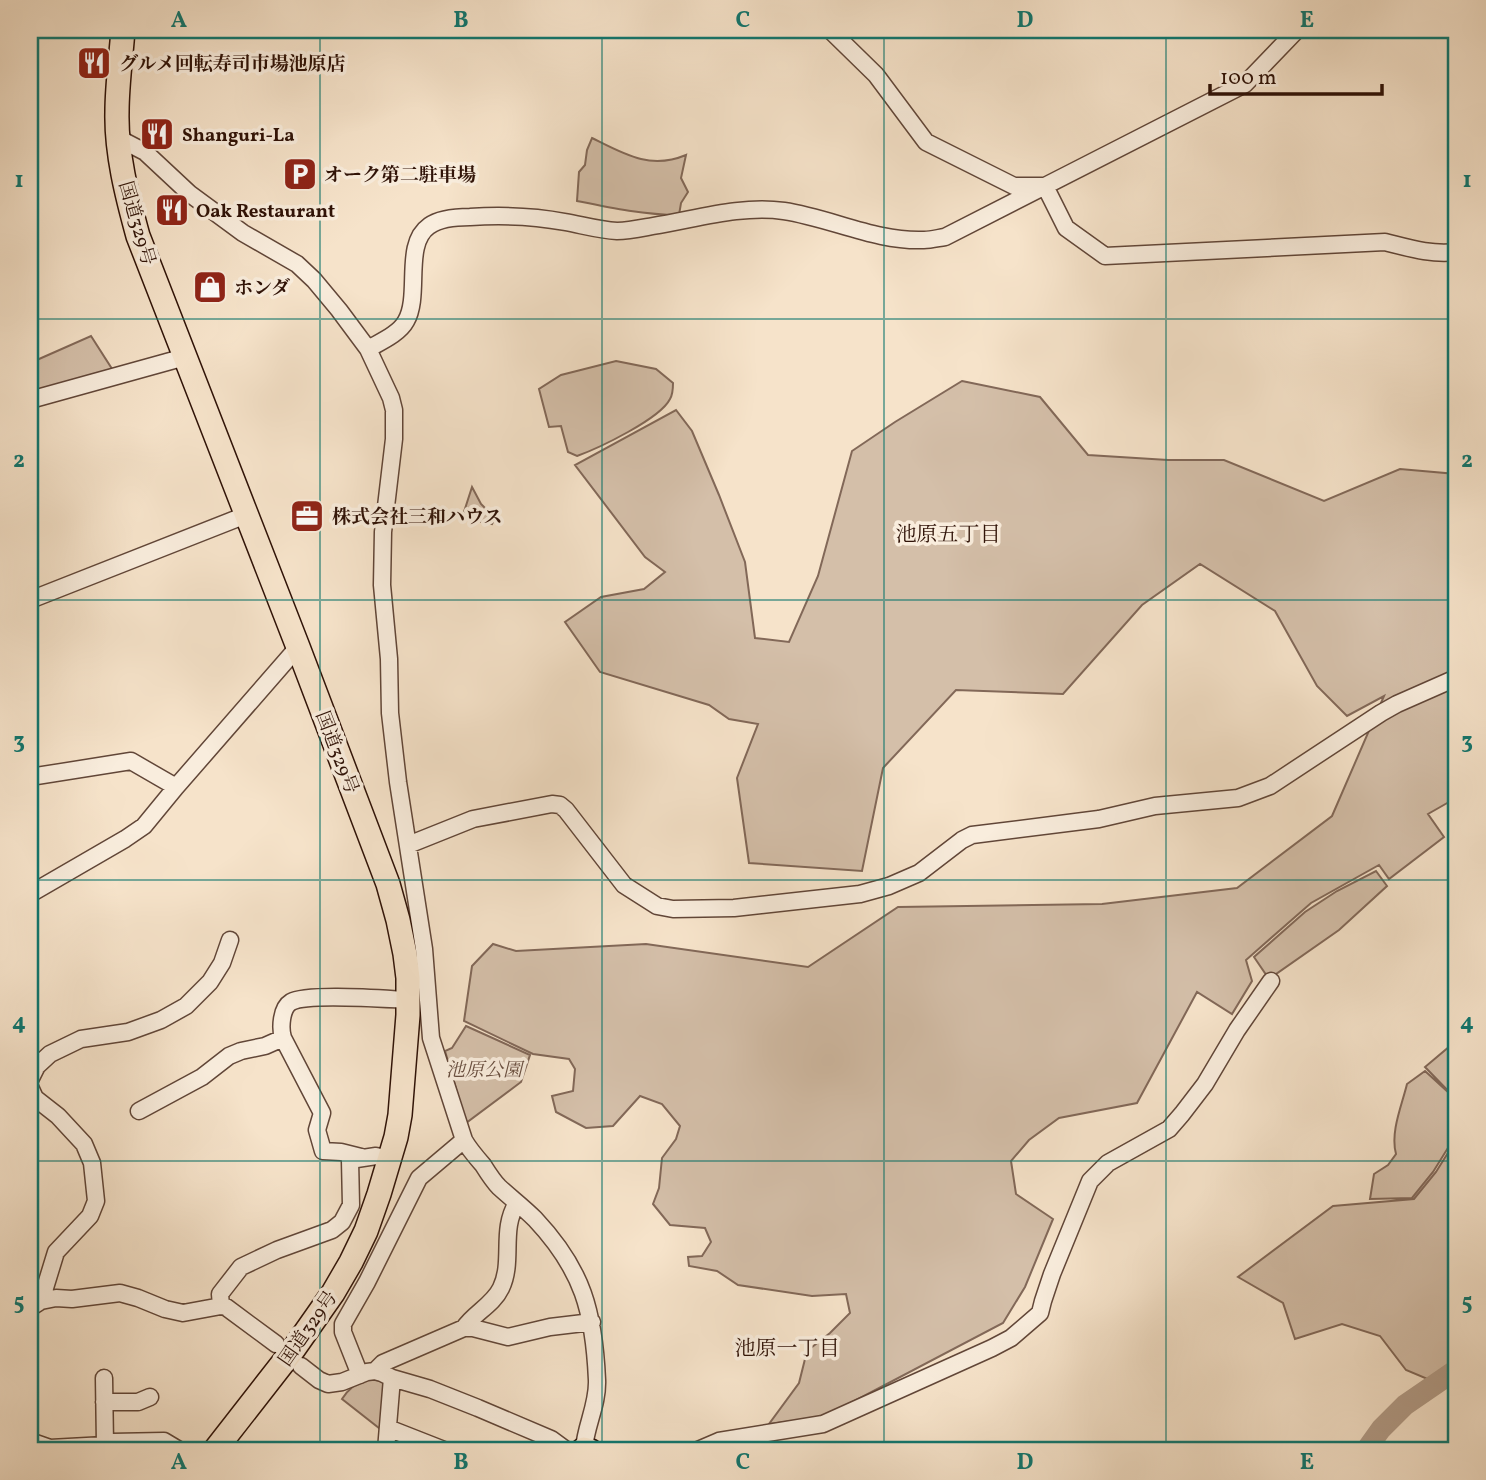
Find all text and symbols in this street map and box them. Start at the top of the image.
text: A [171,5,187,37]
text: B [453,5,469,37]
text: C [736,5,750,37]
text: D [1017,5,1034,37]
text: E [1300,5,1314,37]
restaurant icon: グルメ回転寿司市場池原店 [75,44,113,82]
place label: グルメ回転寿司市場池原店 [119,52,346,78]
scale bar [1210,52,1381,96]
text: 100 m [1220,64,1277,93]
restaurant icon: Shanguri-La [138,115,176,153]
place label: Shanguri-La [182,123,295,149]
parking icon: オーク第二駐車場 [281,155,319,193]
place label: オーク第二駐車場 [324,163,476,189]
text: 1 [14,165,24,197]
text: 1 [1462,165,1472,197]
street label: 国道329号 [112,178,161,269]
restaurant icon: Oak Restaurant [153,191,191,229]
place label: Oak Restaurant [196,199,335,225]
shop icon: ホンダ [191,268,229,306]
place label: ホンダ [234,276,290,302]
text: 2 [13,445,25,477]
text: 2 [1461,445,1473,477]
office icon: 株式会社三和ハウス [288,497,326,535]
place label: 株式会社三和ハウス [332,505,502,531]
district label: 池原五丁目 [896,521,1001,550]
street label: 国道329号 [308,708,364,798]
text: 3 [13,726,25,758]
text: 3 [1461,726,1473,758]
text: 4 [12,1007,26,1039]
text: 4 [1460,1007,1474,1039]
park label: 池原公園 [446,1058,525,1084]
street label: 国道329号 [273,1286,344,1372]
text: 5 [13,1287,25,1319]
text: 5 [1461,1287,1473,1319]
district label: 池原一丁目 [735,1335,840,1364]
text: A [171,1447,187,1479]
text: B [453,1447,469,1479]
text: C [736,1447,750,1479]
text: D [1017,1447,1034,1479]
text: E [1300,1447,1314,1479]

